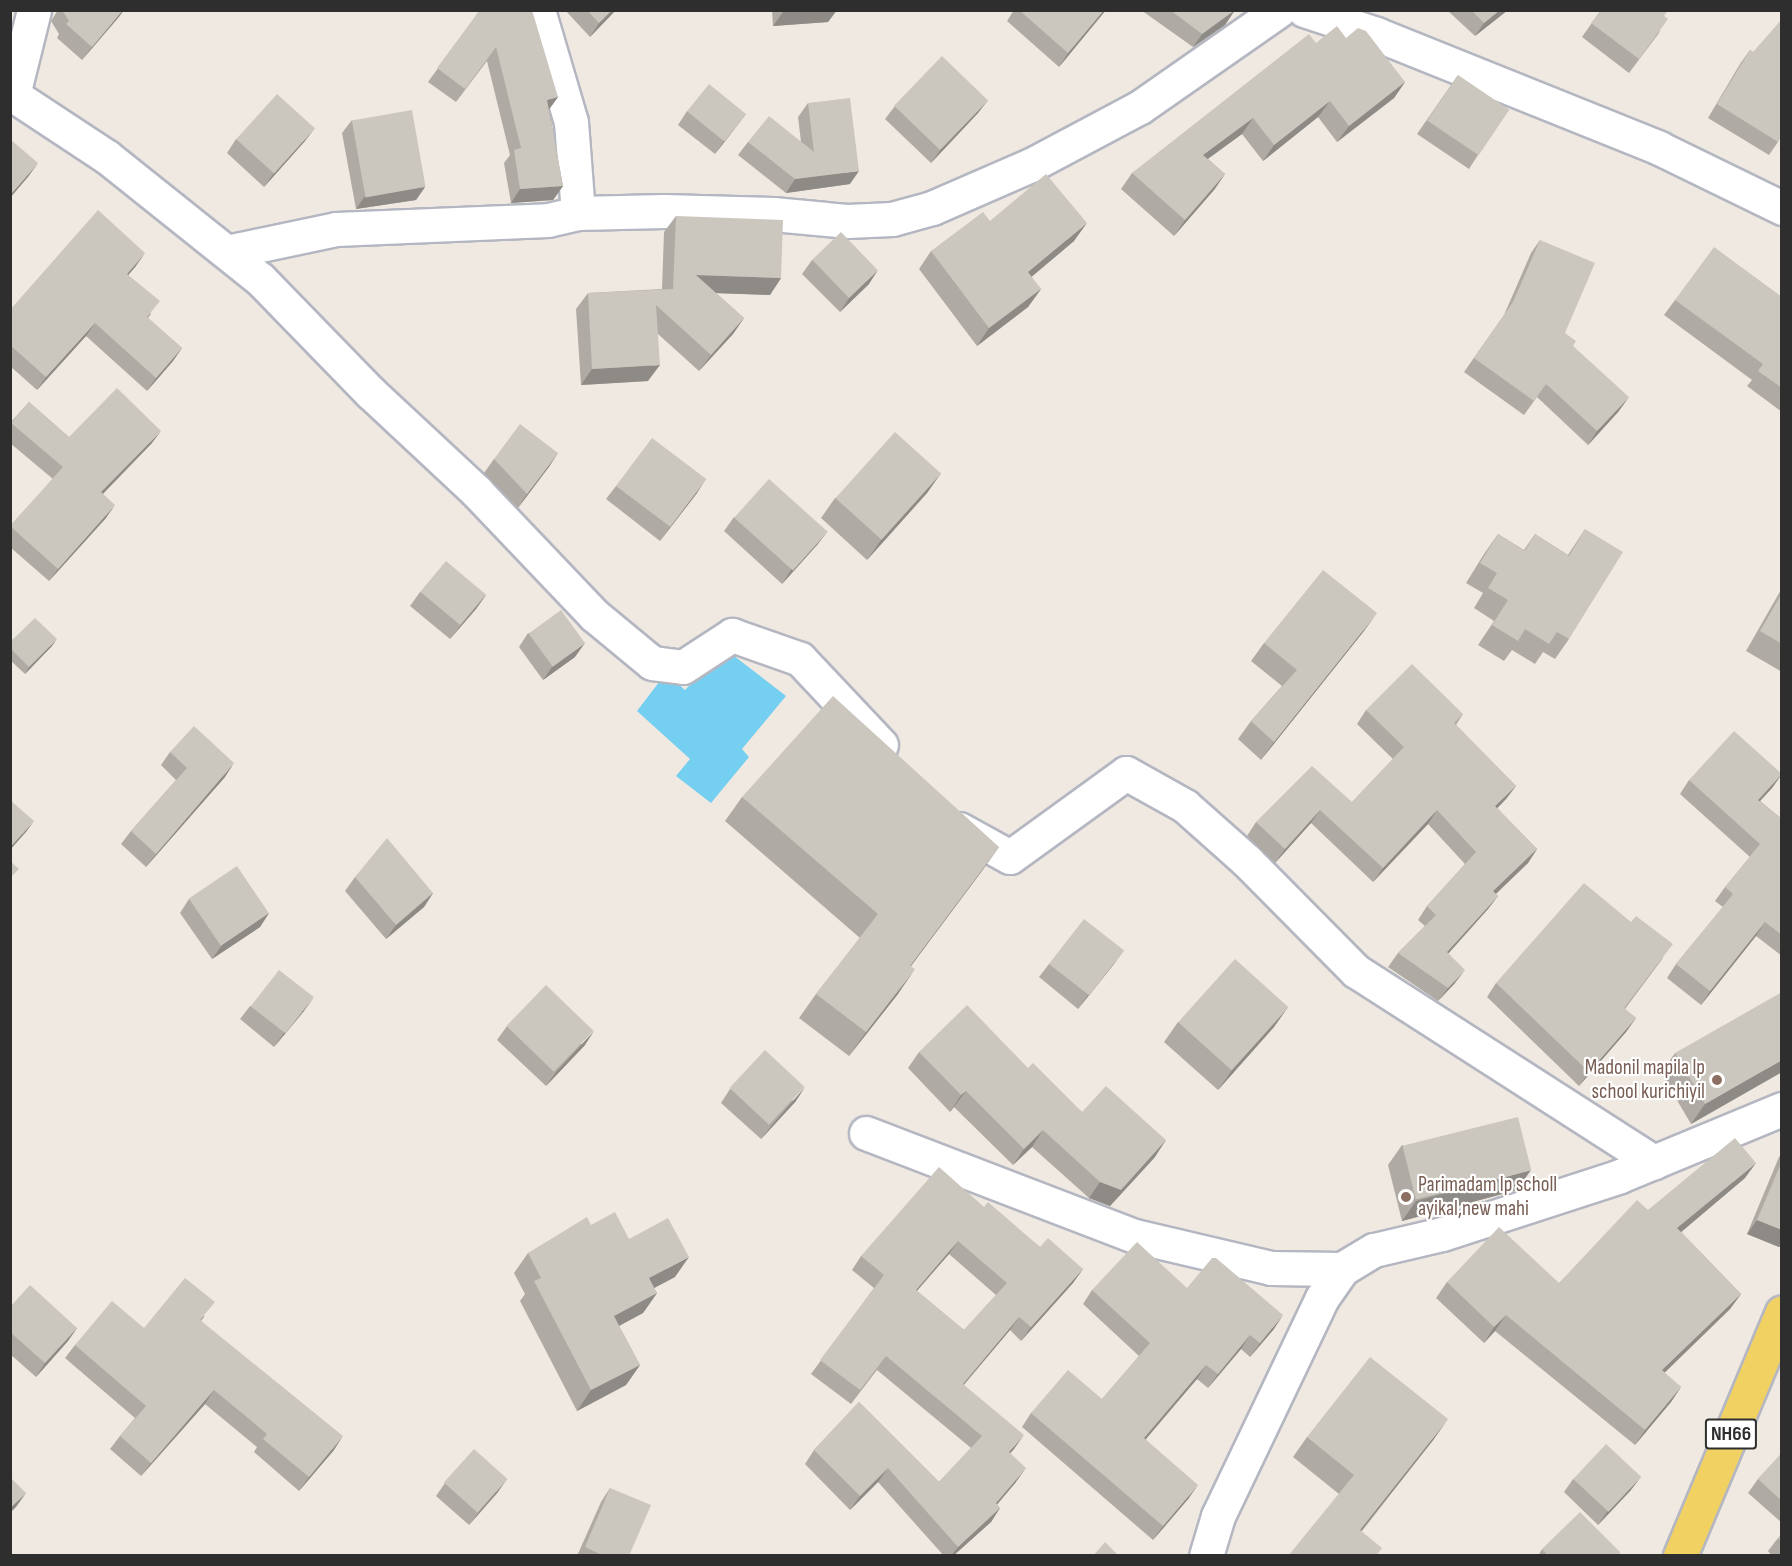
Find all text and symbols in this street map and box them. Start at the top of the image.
place label: Madonil mapila lp school kurichiyil [1585,1055,1705,1105]
marker: Madonil mapila lp school kurichiyil [1710,1073,1724,1087]
place label: Parimadam lp scholl ayikal,new mahi [1418,1172,1557,1222]
marker: Parimadam lp scholl ayikal,new mahi [1399,1190,1413,1204]
road number: NH66 [1704,1417,1758,1451]

